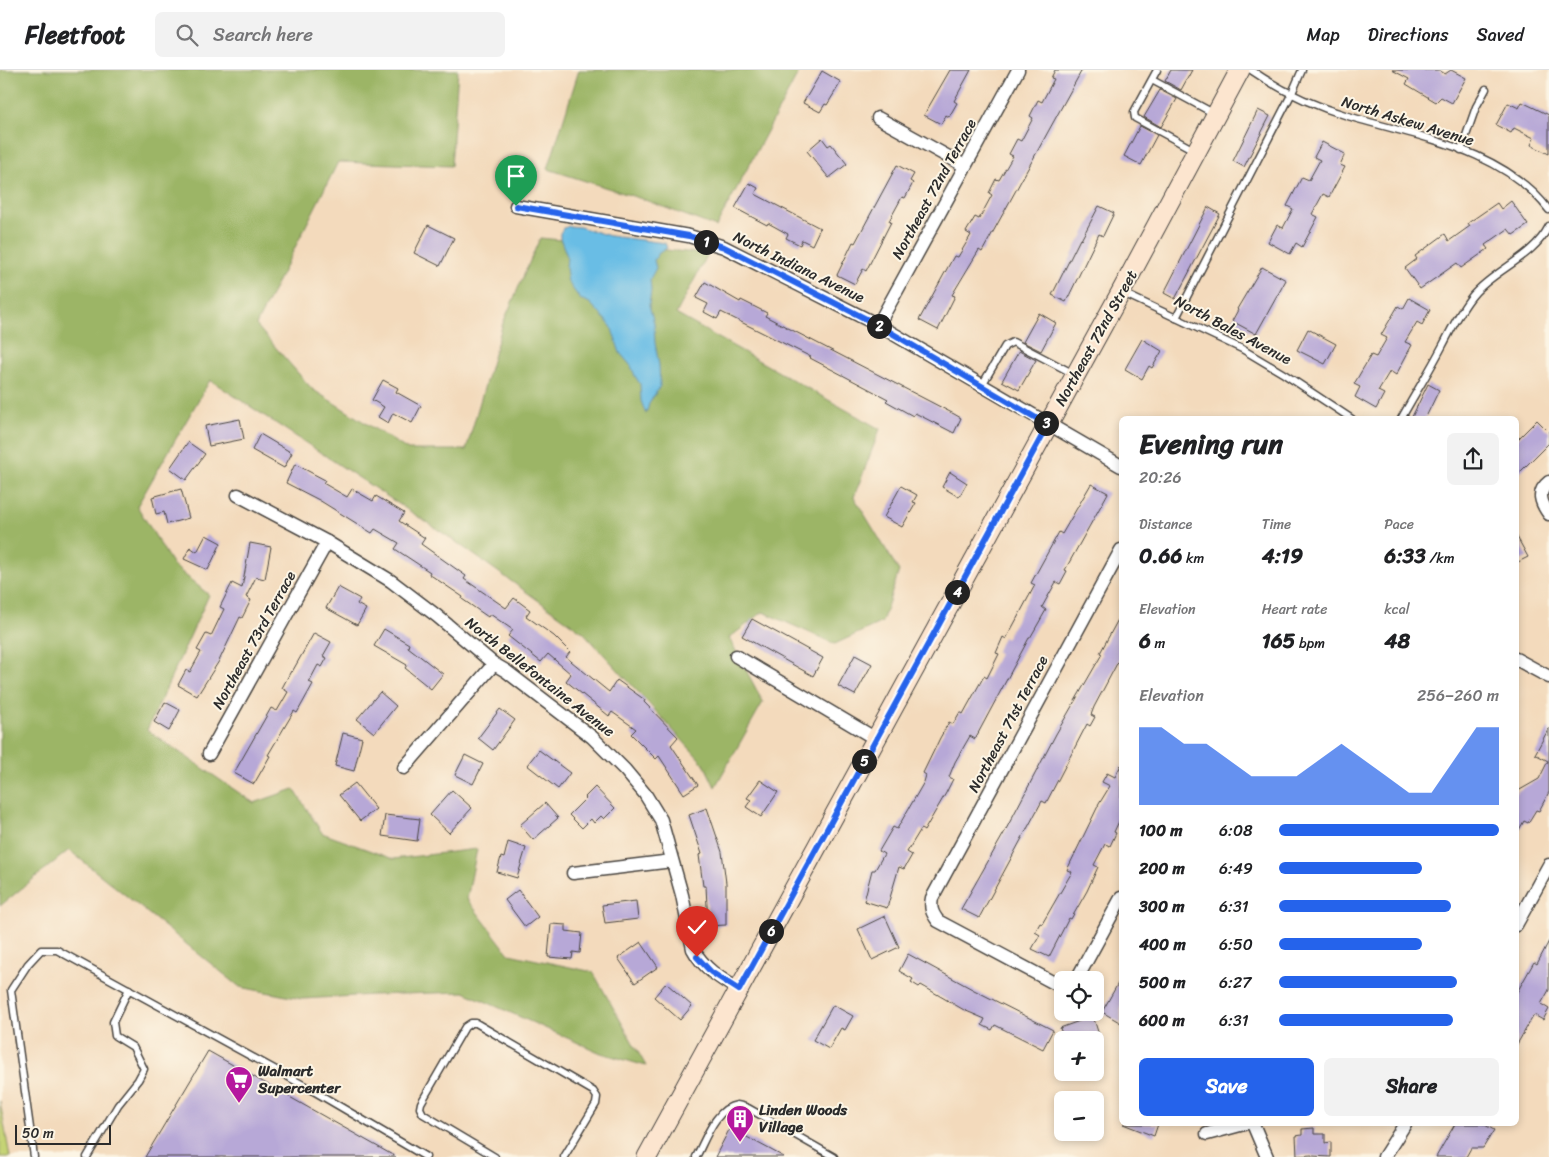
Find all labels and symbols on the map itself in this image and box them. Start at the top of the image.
street label: North Askew Avenue [1338,88,1478,154]
street label: Northeast 72nd Terrace [884,114,984,264]
pin [495,155,537,206]
street label: North Indiana Avenue [729,224,869,310]
pin: 1 [694,230,718,254]
street label: Northeast 72nd Street [1048,265,1145,411]
street label: North Bales Avenue [1170,288,1296,372]
pin: 2 [866,314,892,338]
pin: 3 [1034,410,1058,436]
street label: Northeast 73rd Terrace [205,566,303,714]
pin: 4 [944,580,970,604]
street label: North Bellefontaine Avenue [459,610,621,744]
street label: Northeast 71st Terrace [961,651,1055,797]
pin: 5 [852,748,876,774]
pin [676,906,718,957]
pin: 6 [758,918,784,944]
place label: Walmart Supercenter [257,1058,342,1101]
supermarket icon: Walmart Supercenter [224,1065,254,1104]
place label: Linden Woods Village [759,1097,848,1140]
building icon: Linden Woods Village [725,1104,755,1143]
scale bar [15,1122,111,1145]

